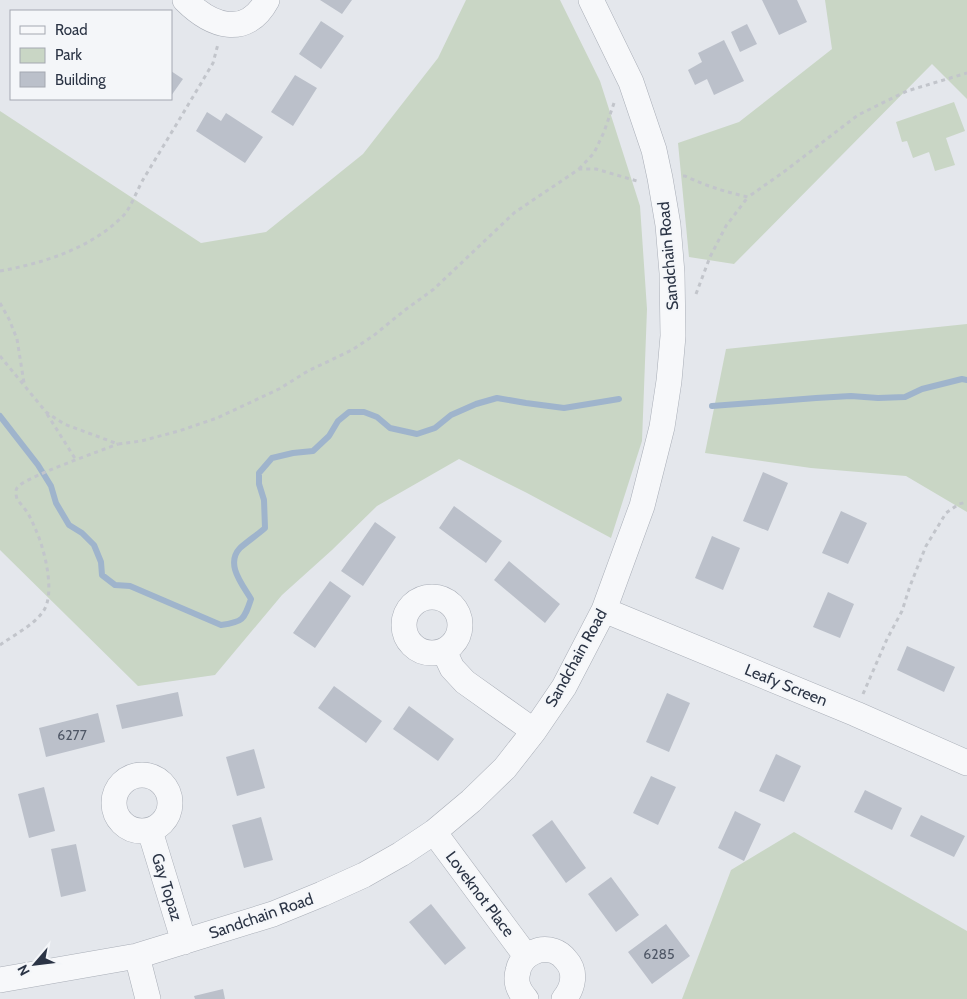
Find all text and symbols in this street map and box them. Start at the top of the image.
legend [10,10,172,100]
text: Road [55,21,88,39]
text: Park [55,46,82,64]
text: Building [55,71,106,89]
street label: Sandchain Road [654,201,682,311]
street label: Sandchain Road [541,606,611,710]
street label: Leafy Screen [742,660,830,710]
house number: 6277 [57,726,87,744]
street label: Loveknot Place [442,848,518,940]
street label: Gay Topaz [148,851,186,924]
street label: Sandchain Road [206,889,316,943]
north arrow [10,939,60,989]
house number: 6285 [643,945,675,963]
text: N [13,962,34,979]

